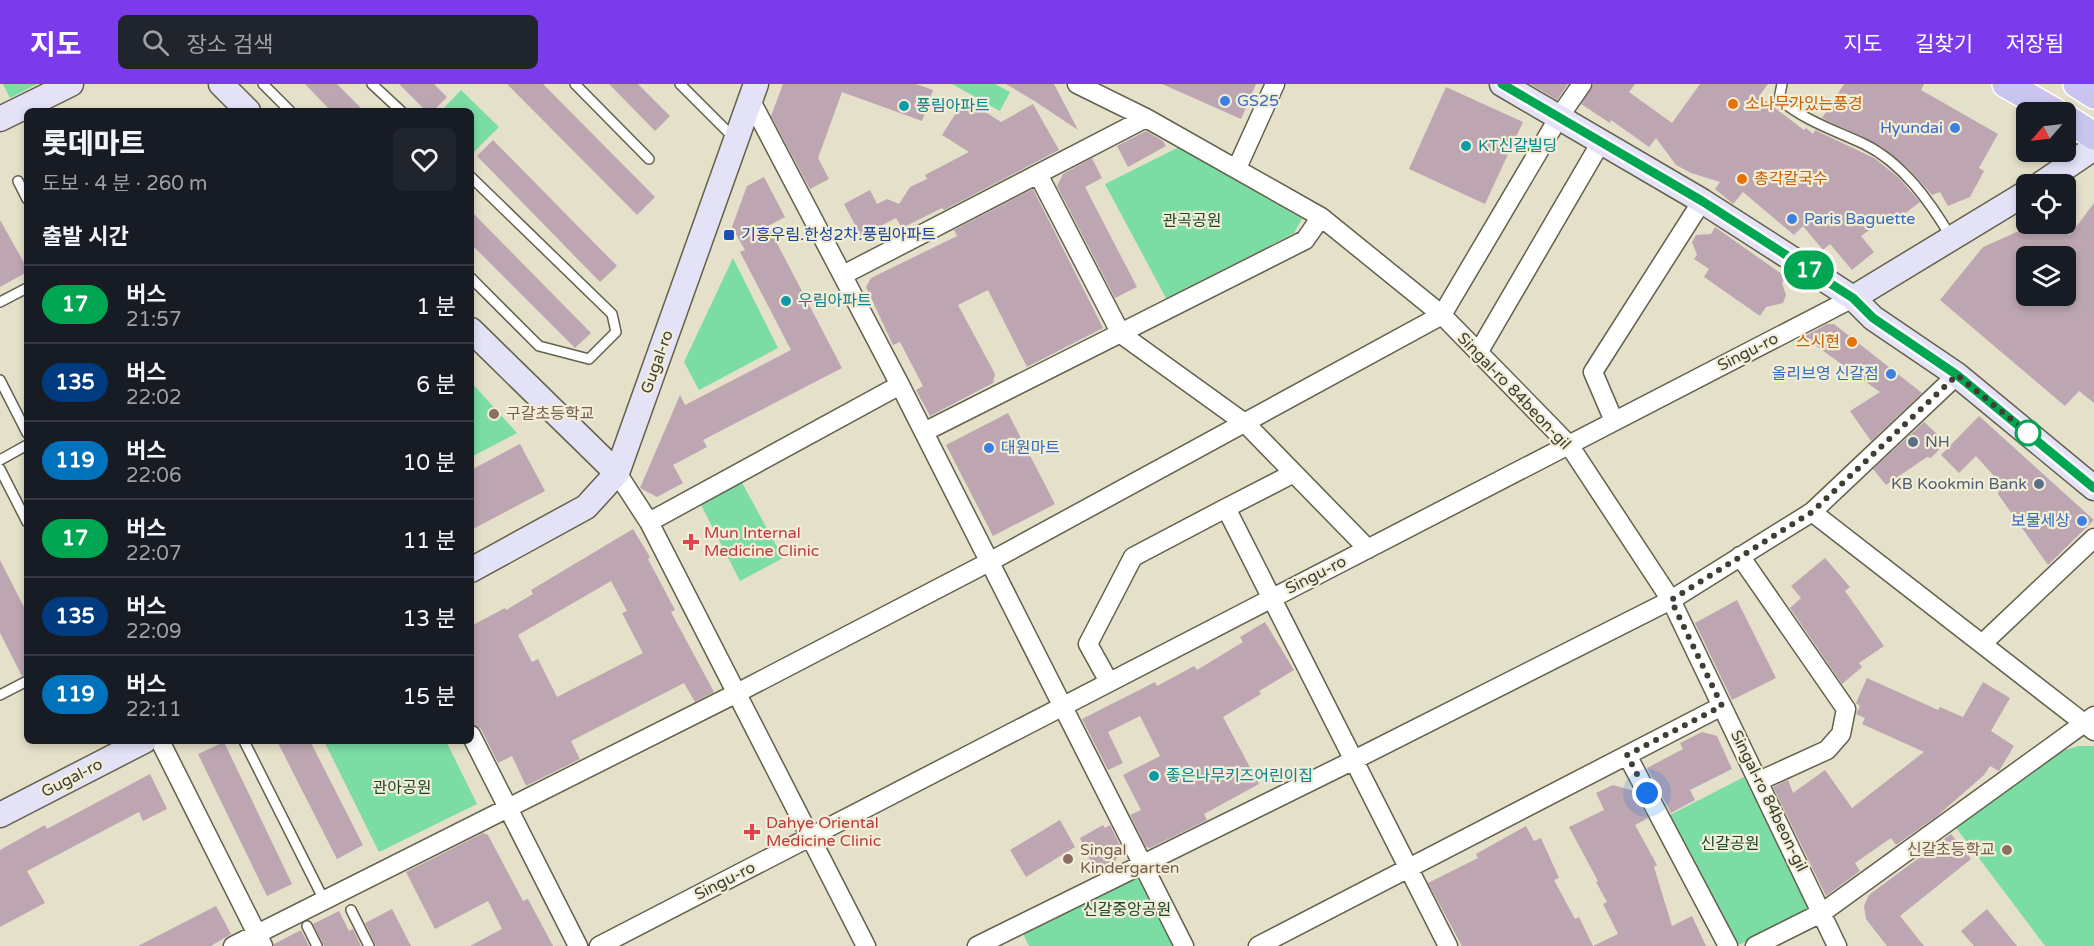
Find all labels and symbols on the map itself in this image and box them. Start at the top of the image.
place label: GS25 [1237,91,1279,111]
marker: GS25 [1218,94,1232,108]
place label: 소나무가있는풍경 [1745,94,1863,114]
place label: 풍림아파트 [916,96,990,116]
marker: 소나무가있는풍경 [1726,97,1740,111]
marker: 풍림아파트 [897,99,911,113]
north arrow [2016,102,2076,162]
place label: Hyundai [1880,118,1943,138]
marker: Hyundai [1948,121,1962,135]
place label: KT신갈빌딩 [1478,136,1557,156]
marker: KT신갈빌딩 [1459,139,1473,153]
place label: 총각칼국수 [1754,169,1828,189]
marker: 총각칼국수 [1735,172,1749,186]
place label: Paris Baguette [1804,209,1915,229]
park label: 관곡공원 [1163,211,1221,231]
marker: Paris Baguette [1785,212,1799,226]
place label: 기흥우림.한성2차.풍림아파트 [741,225,936,245]
marker: 기흥우림.한성2차.풍림아파트 [722,228,736,242]
line badge: 17 [1782,250,1836,290]
place label: 우림아파트 [798,291,872,311]
marker: 우림아파트 [779,294,793,308]
street label: Gugal-ro [636,328,678,396]
street label: Singal-ro 84beon-gil [1453,328,1575,454]
street label: Singu-ro [1714,328,1782,376]
place label: 스시현 [1796,332,1840,352]
marker: 스시현 [1845,335,1859,349]
place label: 올리브영 신갈점 [1772,364,1879,384]
marker: 올리브영 신갈점 [1884,367,1898,381]
place label: 구갈초등학교 [506,404,594,424]
marker: 구갈초등학교 [487,407,501,421]
unlabelled marker [2015,420,2041,446]
place label: NH [1925,432,1950,452]
marker: NH [1906,435,1920,449]
place label: 대원마트 [1001,438,1060,458]
marker: 대원마트 [982,441,996,455]
place label: KB Kookmin Bank [1891,474,2027,494]
marker: KB Kookmin Bank [2032,477,2046,491]
place label: 보물세상 [2011,511,2070,531]
marker: 보물세상 [2075,514,2089,528]
place label: Mun Internal Medicine Clinic [704,523,819,561]
marker: Mun Internal Medicine Clinic [682,533,700,551]
street label: Singu-ro [1282,551,1350,599]
street label: Singal-ro 84beon-gil [1726,727,1812,875]
street label: Gugal-ro [38,754,106,802]
place label: 좋은나무키즈어린이집 [1166,766,1313,786]
marker: 좋은나무키즈어린이집 [1147,769,1161,783]
park label: 관아공원 [373,778,431,798]
your location [1632,778,1662,808]
place label: Dahye Oriental Medicine Clinic [766,813,881,851]
marker: Dahye Oriental Medicine Clinic [743,823,761,841]
park label: 신갈공원 [1701,834,1759,854]
place label: Singal Kindergarten [1080,840,1180,878]
place label: 신갈초등학교 [1907,840,1995,860]
marker: 신갈초등학교 [2000,843,2014,857]
marker: Singal Kindergarten [1061,852,1075,866]
street label: Singu-ro [691,857,759,905]
park label: 신갈중앙공원 [1083,900,1171,920]

